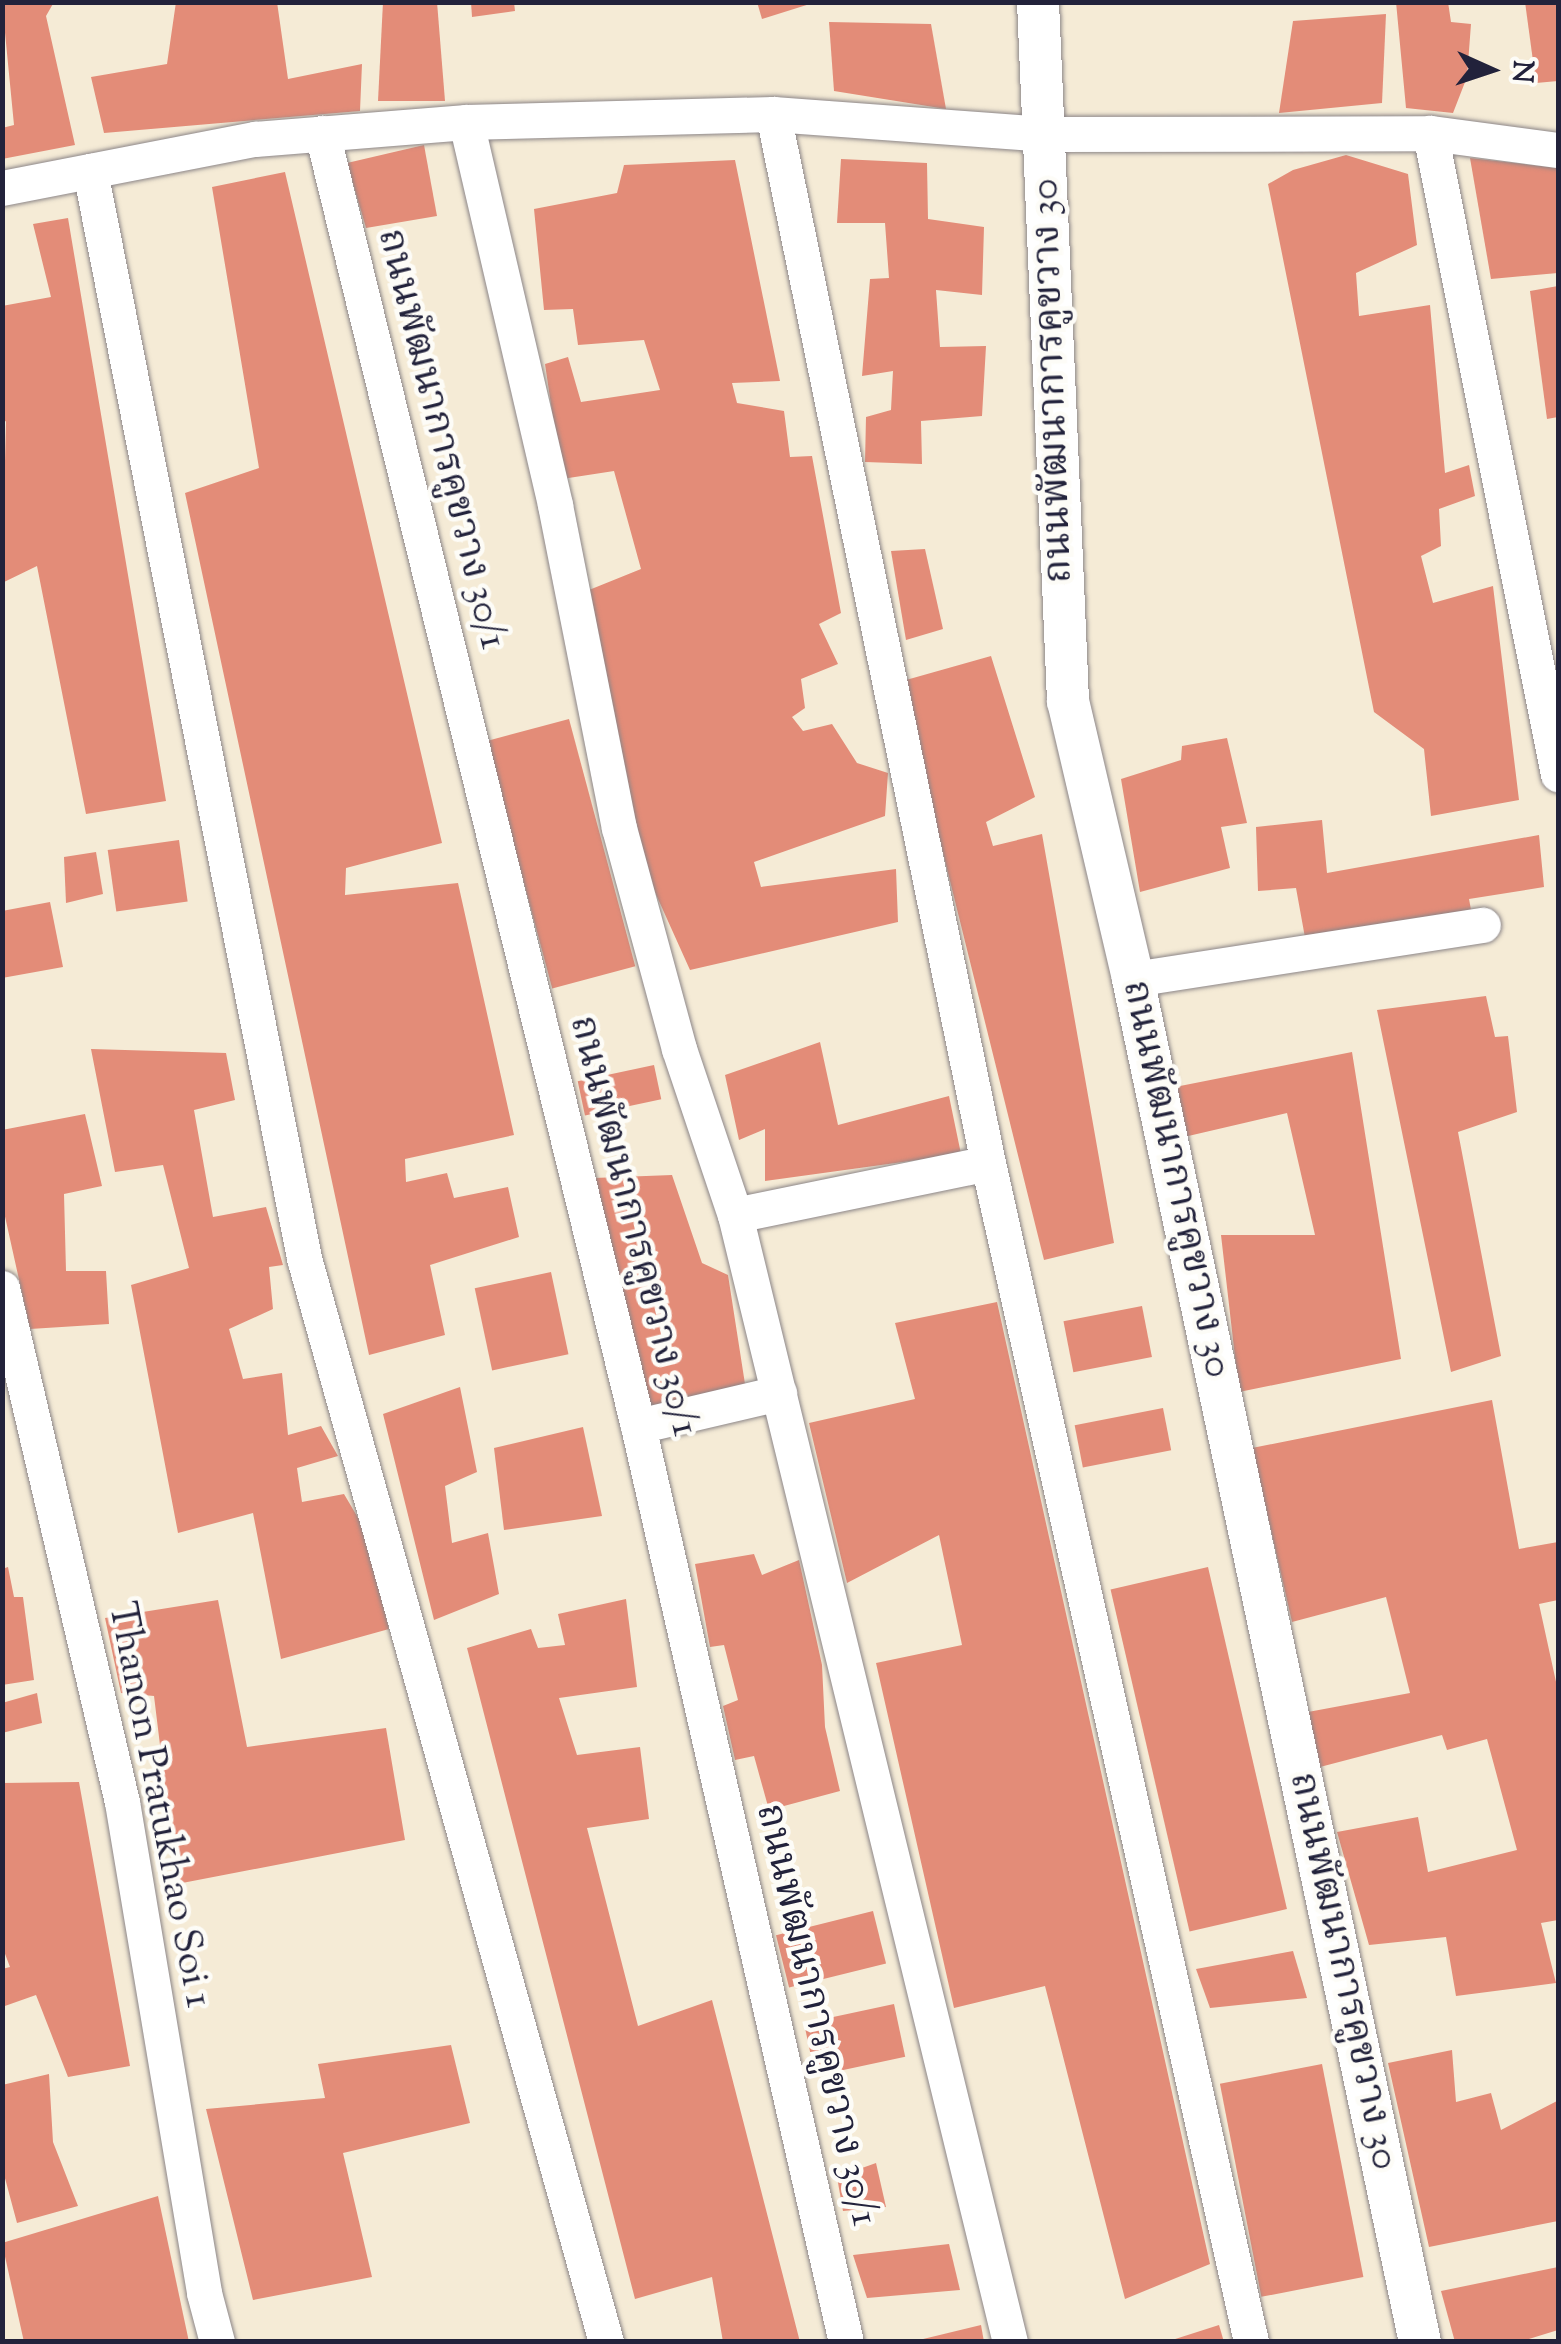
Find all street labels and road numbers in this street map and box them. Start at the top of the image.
street label: ถนนพัฒนาการคูขวาง 30 [1023,178,1085,584]
street label: ถนนพัฒนาการคูขวาง 30/1 [365,224,515,654]
street label: ถนนพัฒนาการคูขวาง 30 [1109,976,1241,1382]
street label: ถนนพัฒนาการคูขวาง 30/1 [557,1011,707,1441]
street label: Thanon Pratukhao Soi 1 [95,1598,221,2012]
street label: ถนนพัฒนาการคูขวาง 30 [1276,1768,1408,2174]
street label: ถนนพัฒนาการคูขวาง 30/1 [743,1799,887,2231]

